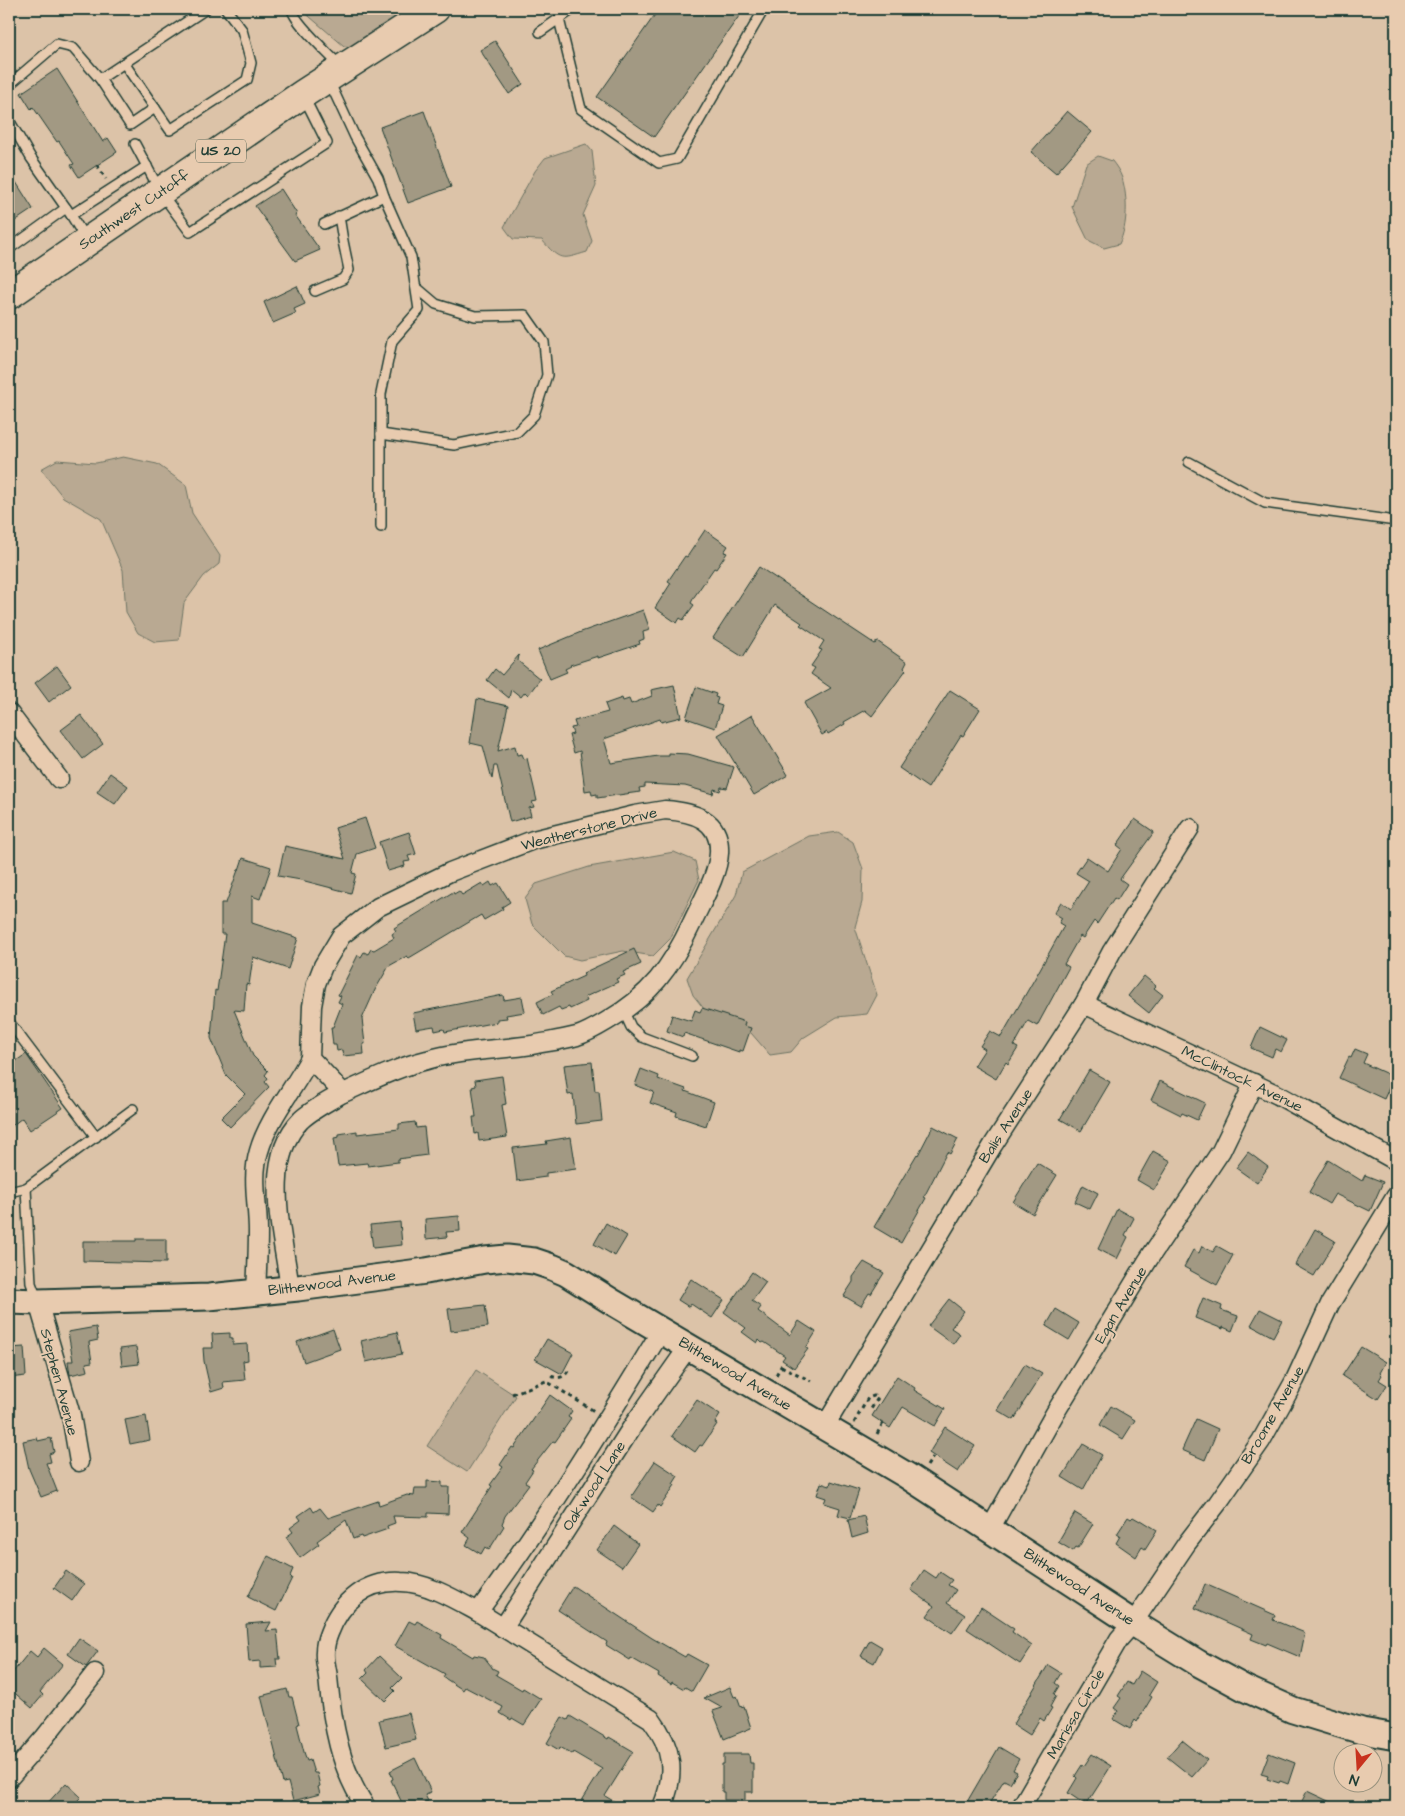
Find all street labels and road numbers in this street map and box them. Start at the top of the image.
road number: US 20 [196,140,246,162]
street label: Southwest Cutoff [74,165,194,255]
street label: Weatherstone Drive [519,802,659,856]
street label: McClintock Avenue [1178,1040,1306,1118]
street label: Balis Avenue [974,1085,1038,1167]
street label: Egan Avenue [1090,1263,1153,1348]
street label: Blithewood Avenue [267,1265,397,1301]
street label: Stephen Avenue [35,1326,83,1438]
street label: Blithewood Avenue [675,1332,795,1416]
street label: Broome Avenue [1236,1362,1310,1468]
street label: Oakwood Lane [557,1437,631,1535]
street label: Blithewood Avenue [1019,1543,1139,1631]
street label: Marissa Circle [1042,1665,1110,1763]

